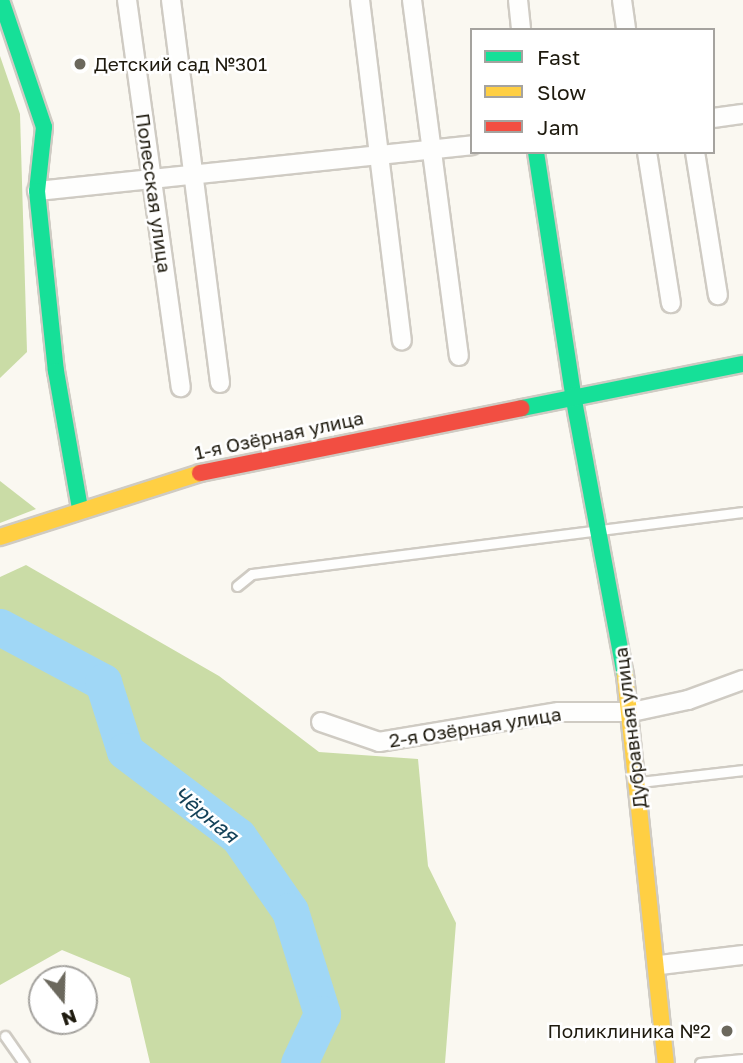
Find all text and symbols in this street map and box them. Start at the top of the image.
legend [470,28,715,154]
text: Fast [537,44,580,70]
place label: Детский сад №301 [94,53,267,75]
marker: Детский сад №301 [72,56,88,72]
text: Slow [537,79,586,105]
street label: Полесская улица [132,112,176,274]
text: Jam [537,114,579,140]
street label: 1-я Озёрная улица [192,406,366,464]
street label: Дубравная улица [609,646,651,810]
street label: 2-я Озёрная улица [387,702,563,752]
water label: Чёрная [169,780,243,848]
north arrow [28,965,98,1035]
text: N [59,1005,80,1032]
place label: Поликлиника №2 [548,1020,711,1042]
marker: Поликлиника №2 [717,1021,737,1041]

